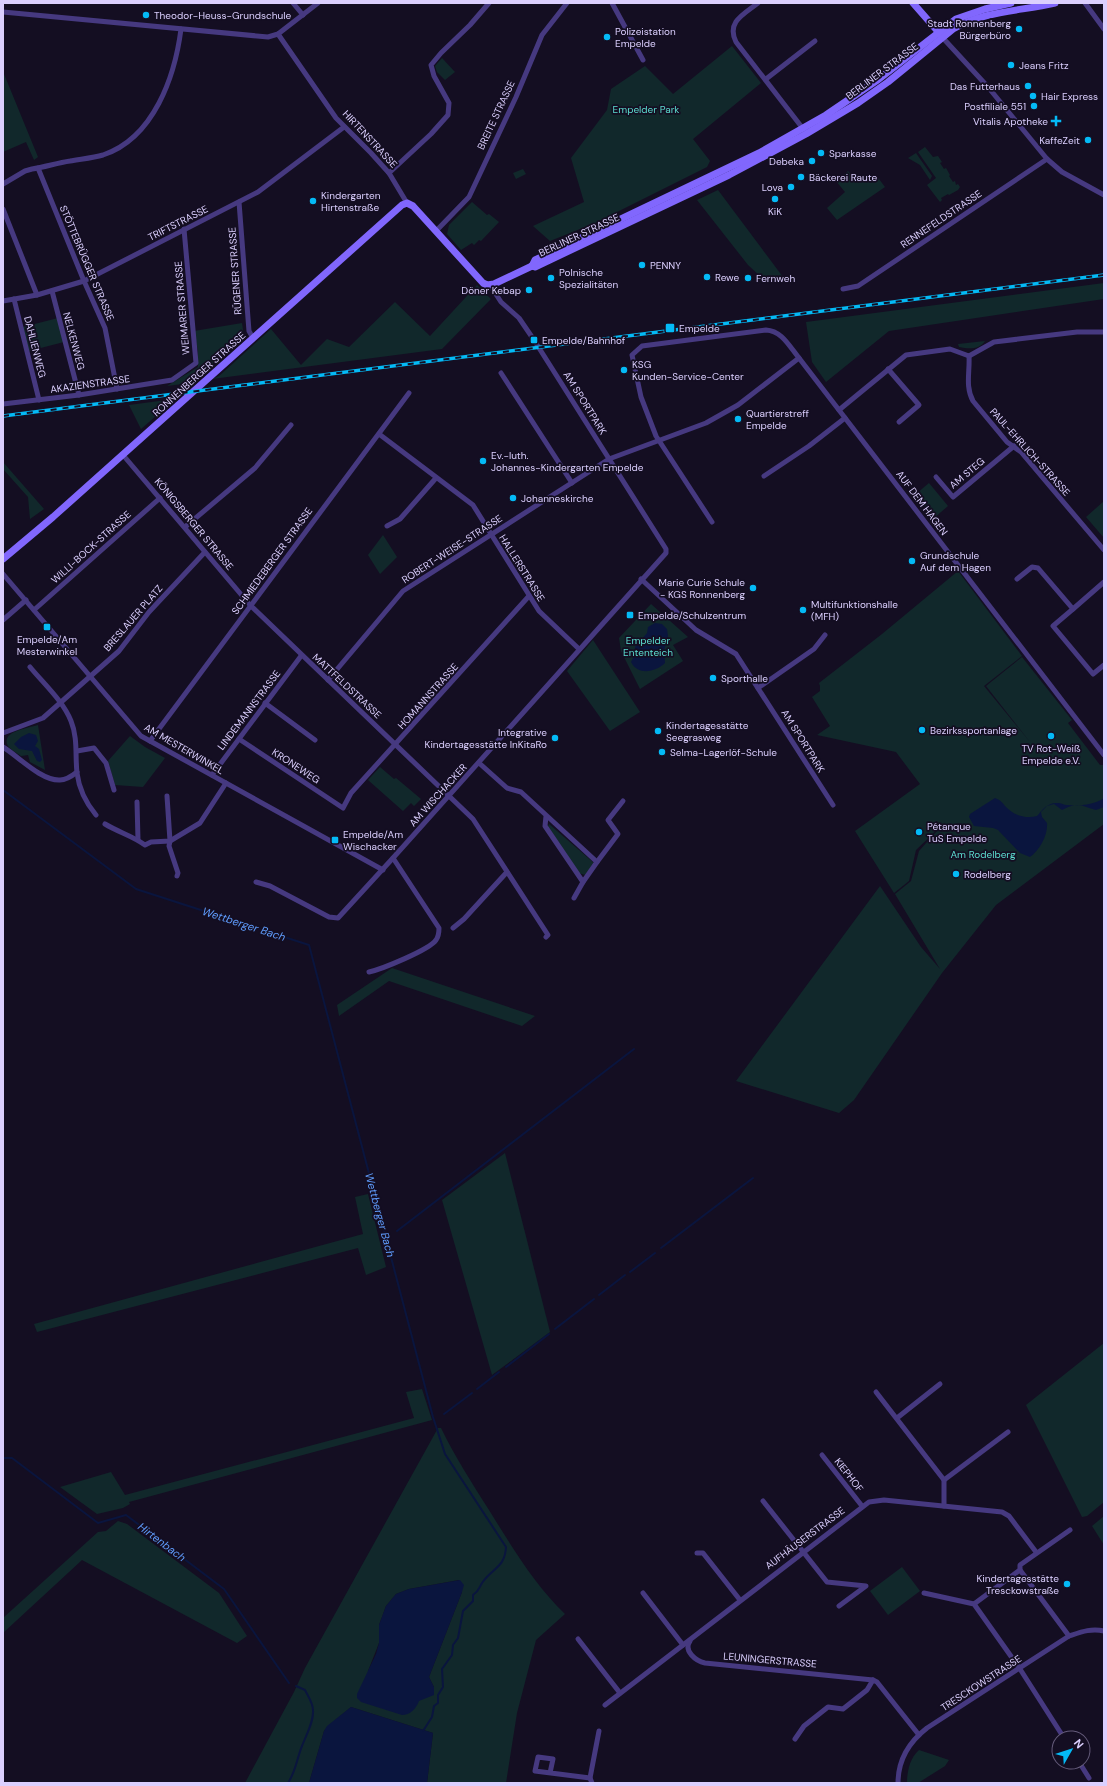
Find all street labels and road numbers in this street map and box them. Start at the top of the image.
street label: BERLINER STRASSE [843,39,921,103]
street label: BREITE STRASSE [474,78,518,152]
street label: HIRTENSTRASSE [340,107,400,171]
street label: RENNEFELDSTRASSE [898,187,984,251]
street label: TRIFTSTRASSE [146,202,211,244]
street label: STÖTTEBRÜGGER STRASSE [57,203,117,323]
street label: BERLINER STRASSE [537,210,622,259]
street label: RÜGENER STRASSE [225,226,245,315]
street label: WEIMARER STRASSE [171,260,193,355]
street label: NELKENWEG [60,311,88,371]
street label: DAHLIENWEG [21,315,49,379]
street label: RONNENBERGER STRASSE [150,329,248,419]
street label: AM SPORTPARK [560,369,610,437]
street label: AKAZIENSTRASSE [49,372,131,396]
street label: PAUL-EHRLICH-STRASSE [987,405,1073,499]
street label: AM STEG [947,454,987,492]
street label: AUF DEM HAGEN [893,468,951,538]
street label: KÖNIGSBERGER STRASSE [152,475,237,573]
street label: SCHMIEDEBERGER STRASSE [229,505,315,617]
street label: WILLI-BOCK-STRASSE [48,507,134,586]
street label: ROBERT-WEISE-STRASSE [399,511,505,586]
street label: HALLERSTRASSE [496,532,548,604]
street label: BRESLAUER PLATZ [101,582,165,654]
street label: MATTFELDSTRASSE [310,651,384,722]
street label: HOMANNSTRASSE [395,660,461,732]
street label: LINDEMANNSTRASSE [215,667,284,753]
street label: AM SPORTPARK [778,707,828,775]
street label: AM MESTERWINKEL [142,721,226,777]
street label: KRONEWEG [269,746,323,786]
street label: AM WISCHACKER [406,761,470,829]
street label: KIEPHOF [832,1455,867,1495]
street label: AUFHÄUSERSTRASSE [763,1504,848,1572]
street label: LEUNINGERSTRASSE [723,1649,818,1671]
street label: TRESCKOWSTRASSE [938,1652,1024,1714]

